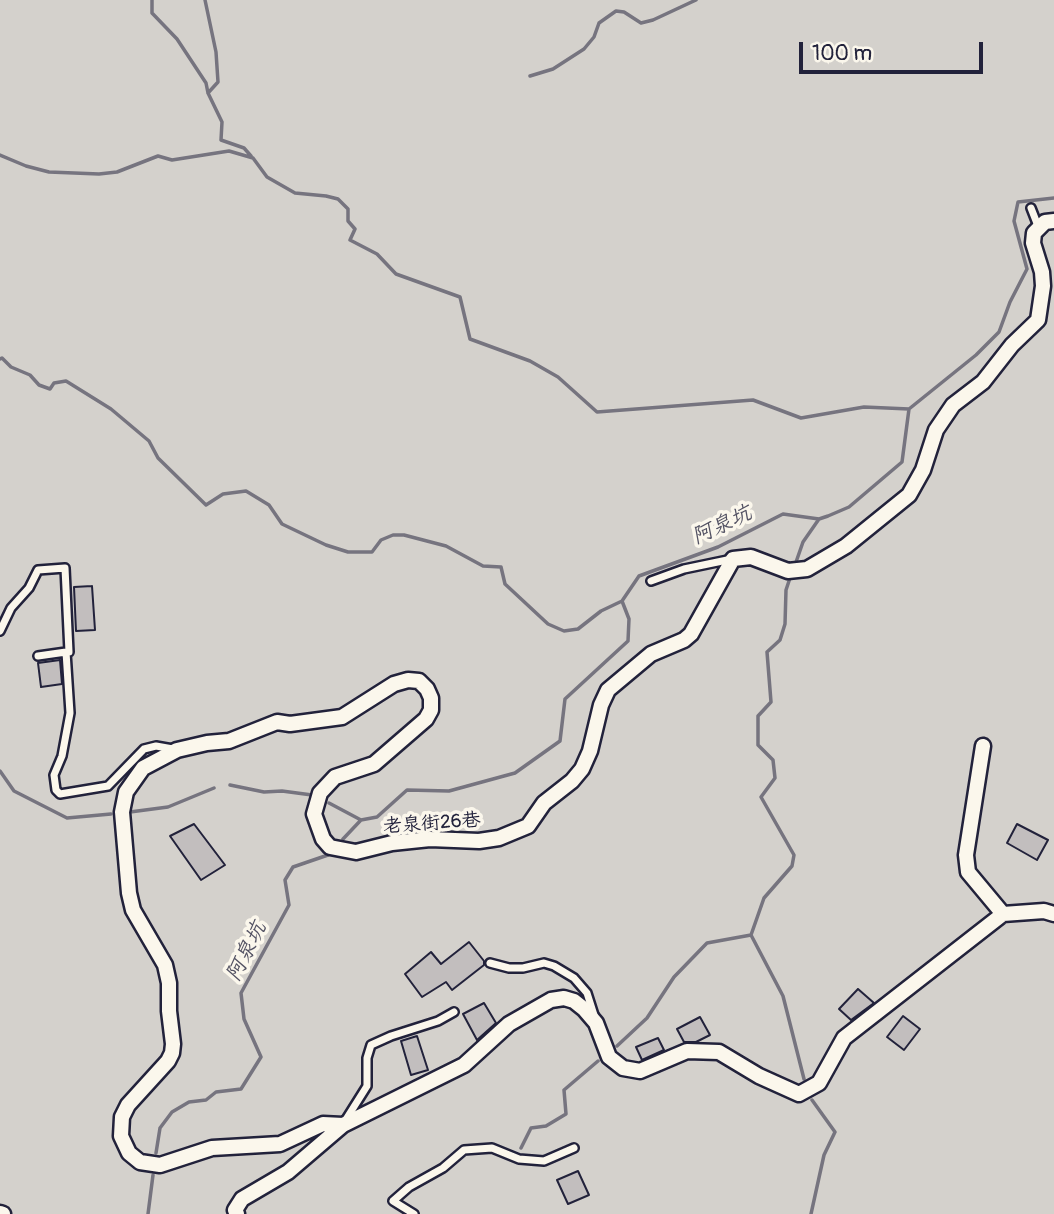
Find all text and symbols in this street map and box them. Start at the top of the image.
scale bar [802,28,986,72]
text: 100 m [812,40,872,67]
water label: 阿泉坑 [688,501,756,551]
street label: 老泉街26巷 [382,809,482,839]
water label: 阿泉坑 [221,918,273,986]

